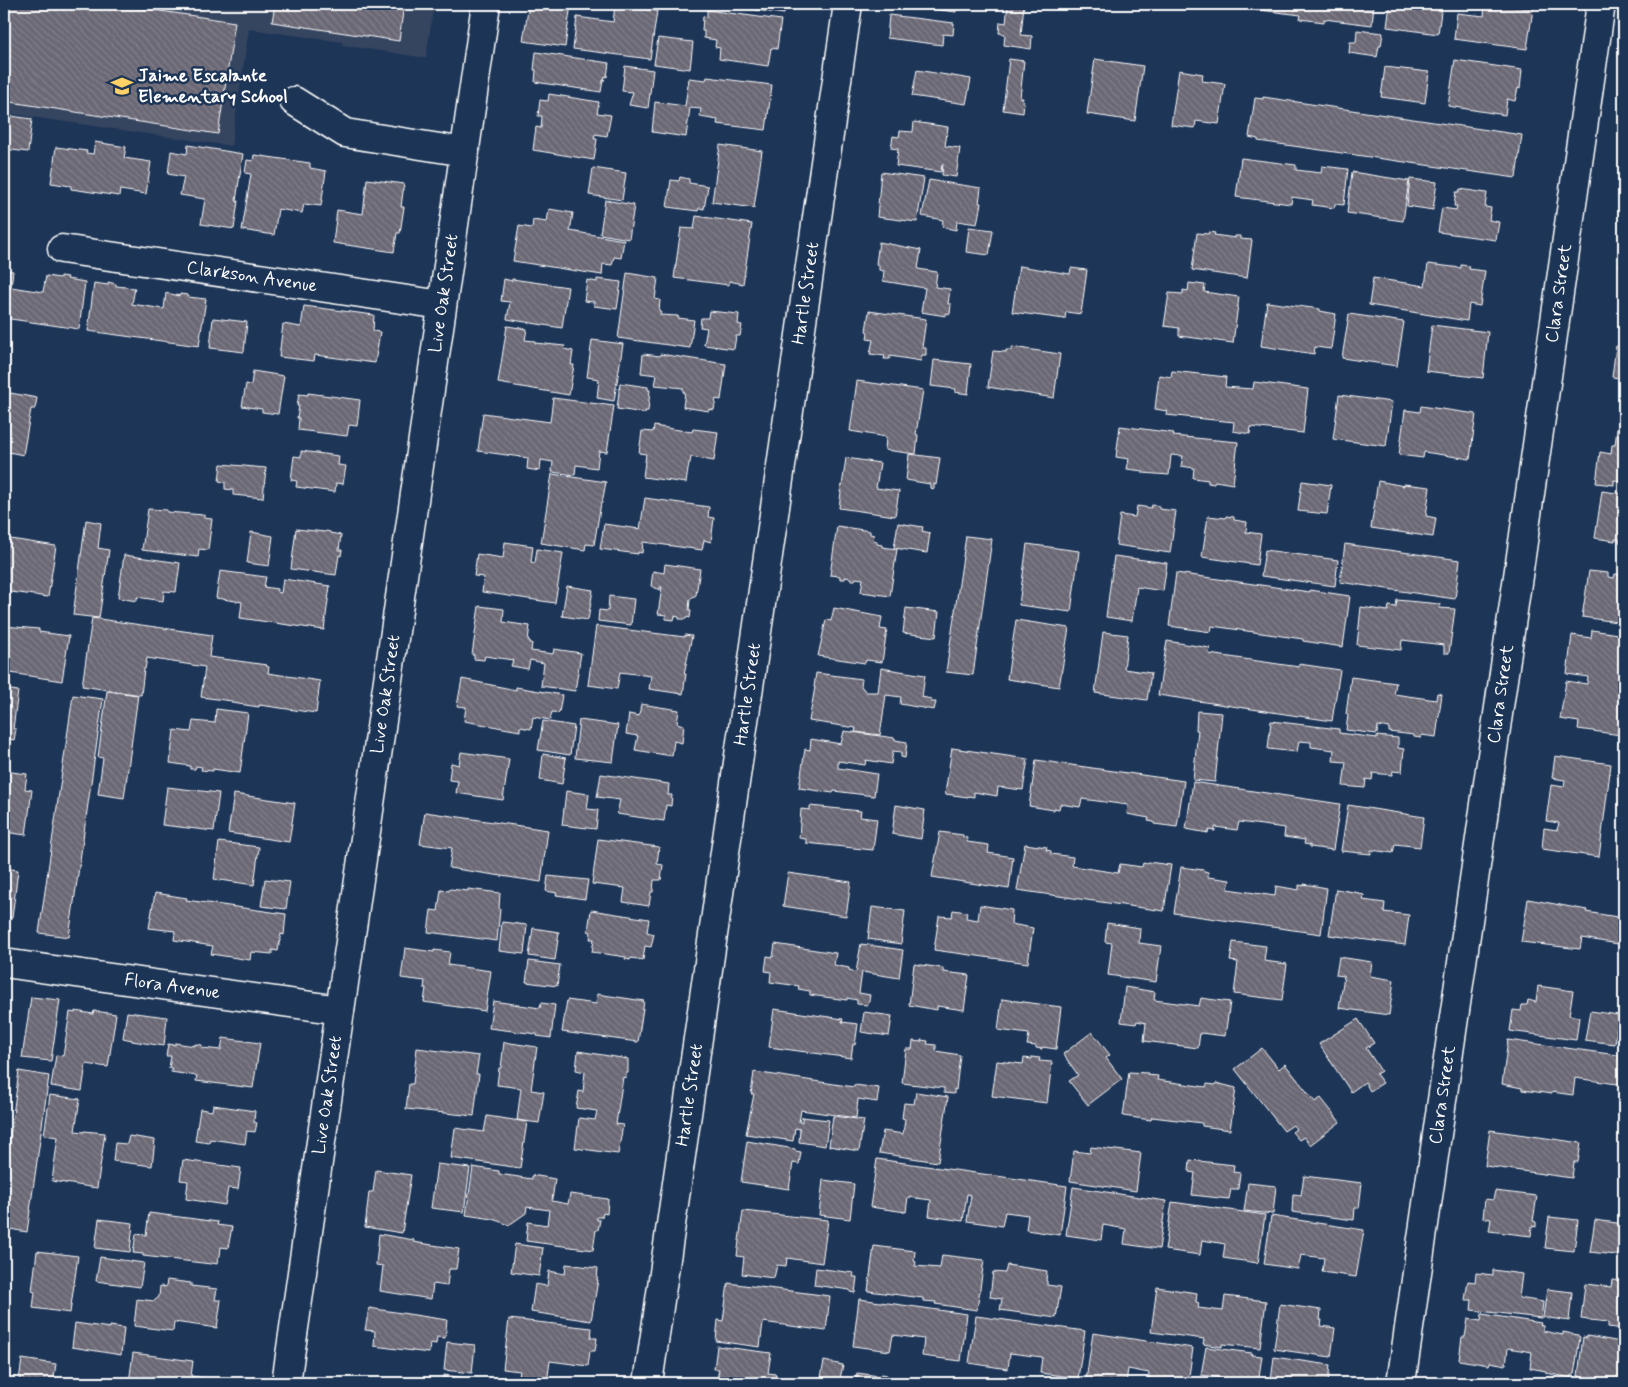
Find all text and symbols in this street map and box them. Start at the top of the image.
place label: Jaime Escalante Elementary School [138,64,288,109]
school or university icon: Jaime Escalante Elementary School [109,73,135,99]
street label: Live Oak Street [424,232,465,354]
street label: Hartle Street [787,240,825,346]
street label: Clara Street [1540,242,1578,344]
street label: Clarkson Avenue [185,256,319,298]
street label: Live Oak Street [365,633,406,755]
street label: Hartle Street [729,641,767,747]
street label: Clara Street [1482,643,1520,745]
street label: Flora Avenue [123,968,222,1005]
street label: Live Oak Street [307,1034,348,1156]
street label: Hartle Street [670,1042,709,1148]
street label: Clara Street [1424,1044,1462,1146]

